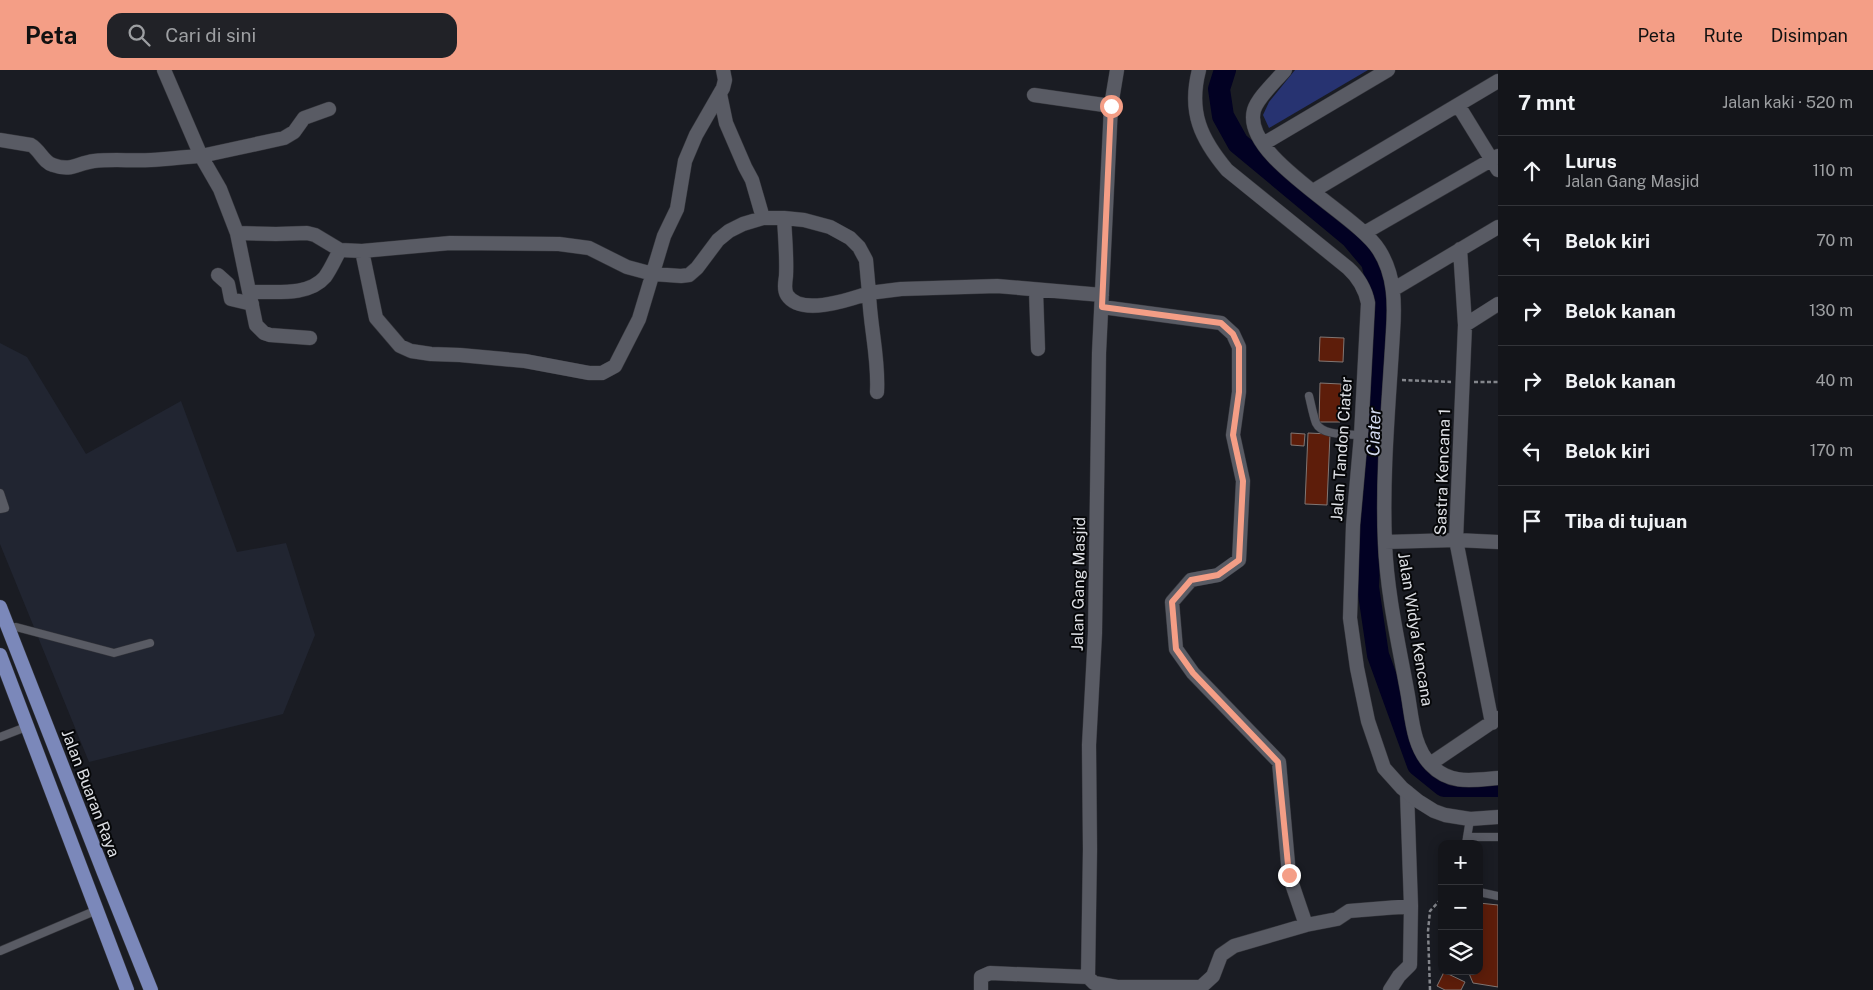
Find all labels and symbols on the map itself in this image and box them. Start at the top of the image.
route start [1100,95,1123,118]
street label: Jalan Tandon Ciater [1327,376,1356,522]
water label: Ciater [1362,407,1385,457]
street label: Sastra Kencana 1 [1431,408,1454,536]
street label: Jalan Gang Masjid [1068,517,1089,651]
street label: Jalan Widya Kencana [1394,551,1437,707]
street label: Jalan Buaran Raya [57,727,124,860]
route end [1278,864,1301,887]

